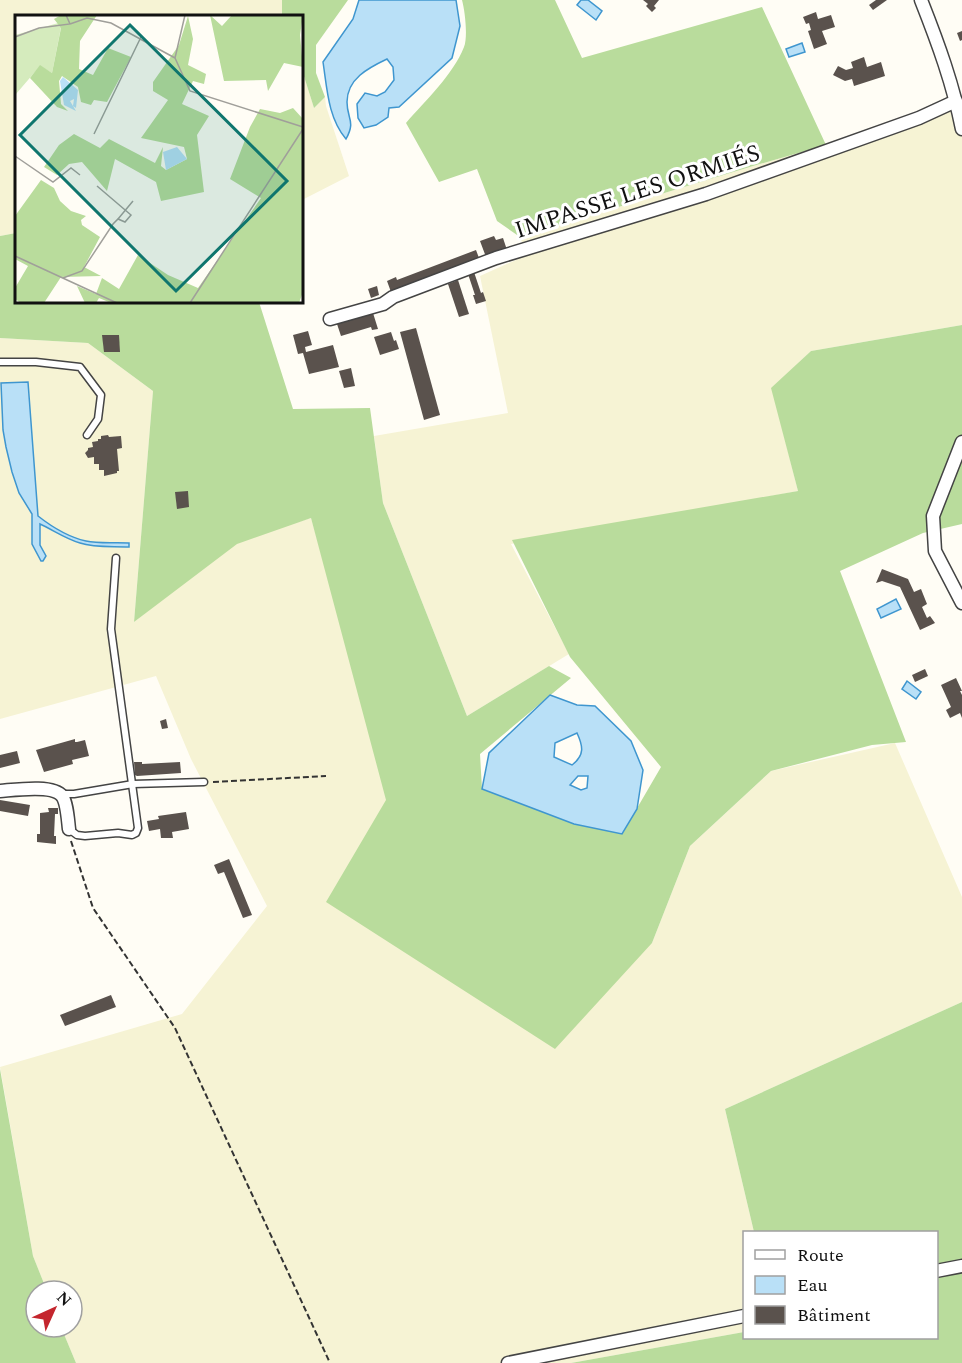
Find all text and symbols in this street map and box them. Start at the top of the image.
inset map [15,15,303,303]
street label: IMPASSE LES ORMIÉS [510,135,765,249]
legend [743,1231,938,1339]
text: Route [797,1242,844,1269]
text: Eau [797,1272,828,1299]
north arrow [24,1279,84,1339]
text: N [51,1286,77,1312]
text: Bâtiment [797,1302,871,1329]

